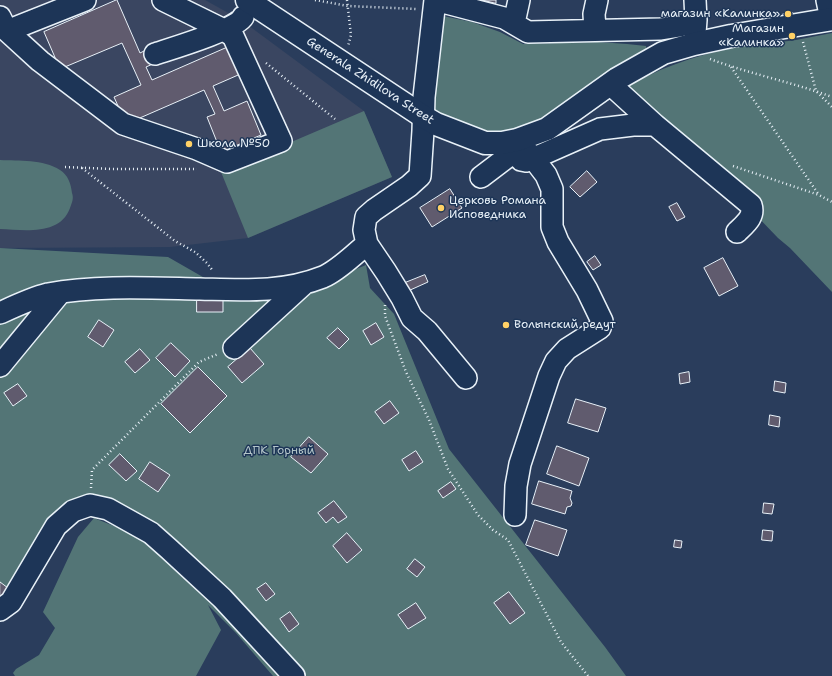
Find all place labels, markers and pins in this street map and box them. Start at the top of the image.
place label: магазин «Калинка» [661,7,780,21]
marker: магазин «Калинка» [783,9,793,19]
place label: Магазин «Калинка» [719,22,784,50]
marker: Магазин «Калинка» [787,31,797,41]
place label: Школа №50 [197,137,270,151]
marker: Школа №50 [184,139,194,149]
place label: Церковь Романа Исповедника [449,194,546,222]
marker: Церковь Романа Исповедника [436,203,446,213]
place label: Волынский редут [514,318,616,332]
marker: Волынский редут [501,320,511,330]

